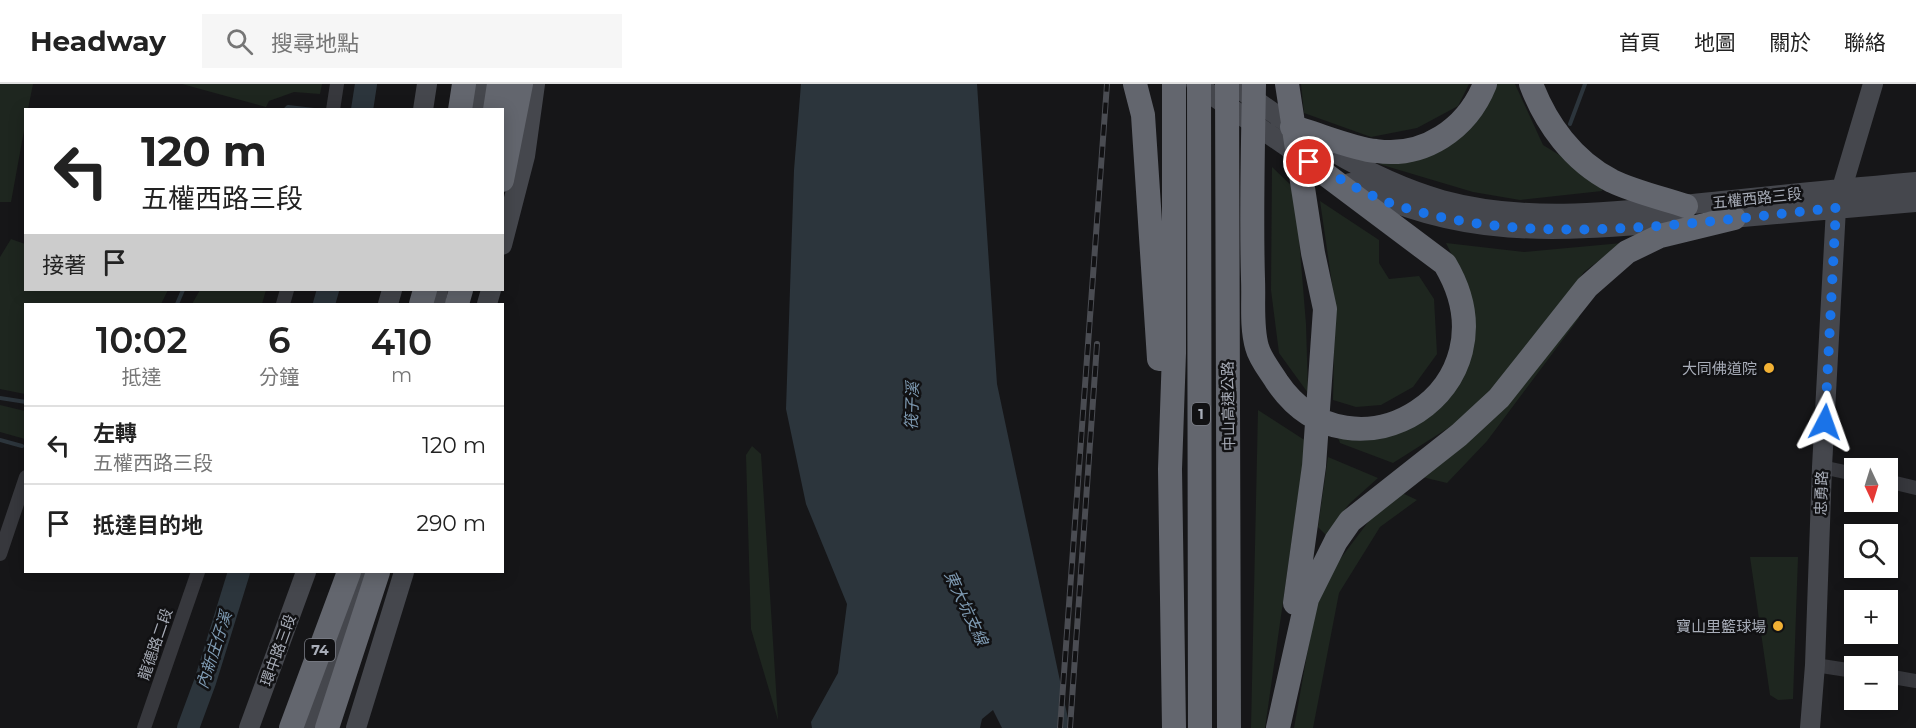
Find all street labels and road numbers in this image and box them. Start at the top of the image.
street label: 五權西路三段 [1711,184,1803,212]
street label: 中山高速公路 [1218,361,1238,451]
road number: 1 [1192,403,1210,425]
street label: 忠勇路 [1811,470,1831,516]
street label: 龍德路二段 [134,605,176,683]
street label: 環中路三段 [256,612,300,688]
road number: 74 [305,639,335,661]

